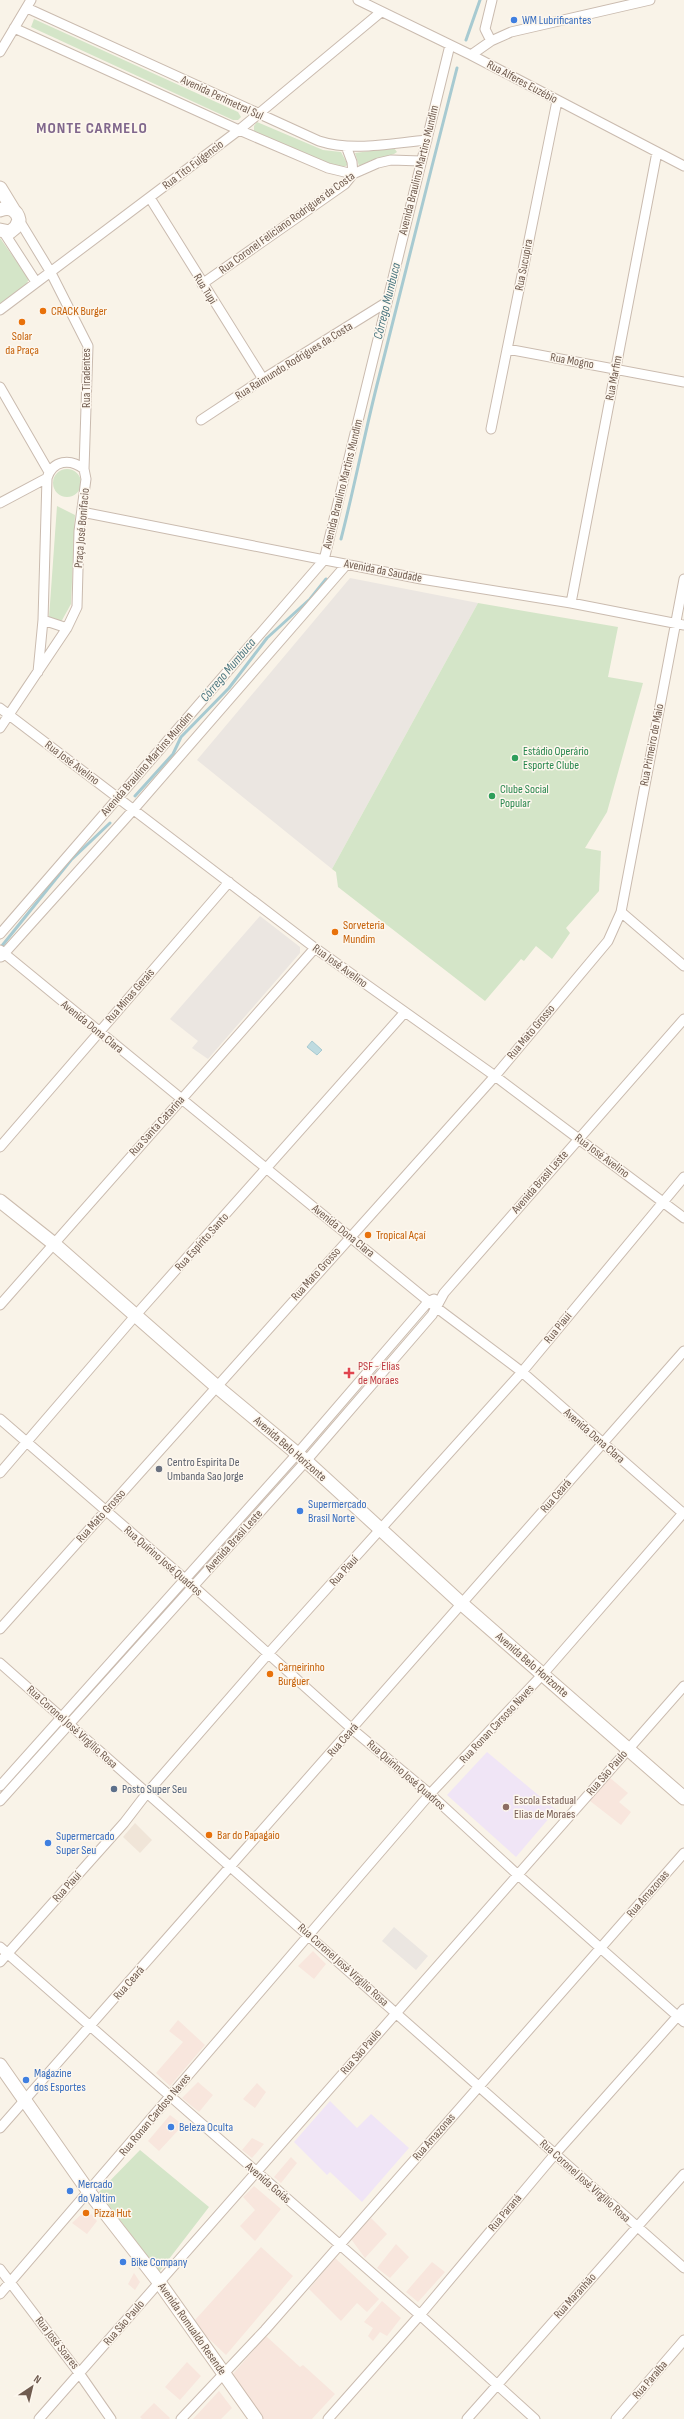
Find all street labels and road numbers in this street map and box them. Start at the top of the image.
street label: Rua Alferes Euzébio [484,57,560,107]
street label: Avenida Perimetral Sul [177,72,266,124]
street label: Avenida Braulino Martins Mundim [395,103,442,237]
street label: Rua Tito Fulgencio [159,137,227,193]
street label: Rua Coronel Feliciano Rodrigues da Costa [216,168,358,277]
street label: Rua Sucupira [512,238,536,292]
street label: Rua Tupi [190,271,220,307]
street label: Rua Raimundo Rodrigues da Costa [232,318,356,403]
street label: Rua Tiradentes [79,348,94,408]
street label: Rua Mogno [549,350,595,372]
street label: Rua Marfim [602,354,626,402]
street label: Avenida Braulino Martins Mundim [319,417,366,551]
street label: Praça José Bonifacio [71,487,93,569]
street label: Avenida da Saudade [342,556,423,586]
street label: Rua Primeiro de Maio [637,703,667,787]
street label: Avenida Braulino Martins Mundim [97,709,196,820]
street label: Rua José Avelino [42,738,102,788]
street label: Rua José Avelino [309,941,371,991]
street label: Rua Minas Gerais [102,966,158,1026]
street label: Avenida Dona Clara [57,997,127,1057]
street label: Rua Mato Grosso [504,1002,558,1062]
street label: Rua Santa Catarina [126,1092,188,1159]
street label: Rua José Avelino [572,1131,632,1181]
street label: Avenida Brasil Leste [508,1147,572,1217]
street label: Avenida Dona Clara [308,1201,378,1261]
street label: Rua Espírito Santo [172,1210,232,1274]
street label: Rua Mato Grosso [288,1244,344,1304]
street label: Rua Piauí [541,1309,576,1347]
street label: Avenida Dona Clara [560,1405,628,1467]
street label: Avenida Belo Horizonte [250,1412,330,1485]
street label: Rua Ceará [537,1476,575,1516]
street label: Rua Mato Grosso [73,1486,129,1546]
street label: Avenida Brasil Leste [201,1507,266,1576]
street label: Rua Quirino José Quadros [121,1523,205,1599]
street label: Rua Piauí [326,1552,362,1589]
street label: Avenida Belo Horizonte [492,1628,572,1701]
street label: Rua Ronan Carsoso Naves [457,1681,537,1767]
street label: Rua Coronel José Virgílio Rosa [23,1682,121,1772]
street label: Rua Ceará [324,1720,362,1760]
street label: Rua Quirino José Quadros [364,1737,448,1813]
street label: Rua São Paulo [583,1747,631,1799]
street label: Rua Amazonas [623,1867,673,1921]
street label: Rua Piauí [49,1868,85,1905]
street label: Rua Coronel José Virgílio Rosa [294,1920,392,2010]
street label: Rua Ceará [110,1963,148,2003]
street label: Rua São Paulo [337,2026,385,2078]
street label: Rua Ronan Cardoso Naves [116,2071,194,2159]
street label: Rua Amazonas [409,2110,459,2164]
street label: Rua Coronel José Virgílio Rosa [536,2136,634,2226]
street label: Avenida Goiás [241,2159,294,2207]
street label: Rua Paraná [485,2191,525,2235]
street label: Rua Maranhão [550,2270,600,2322]
street label: Avenida Romualdo Resende [154,2279,230,2378]
street label: Rua São Paulo [100,2297,148,2349]
street label: Rua José Soares [32,2314,82,2372]
street label: Rua Paraíba [629,2357,671,2402]

